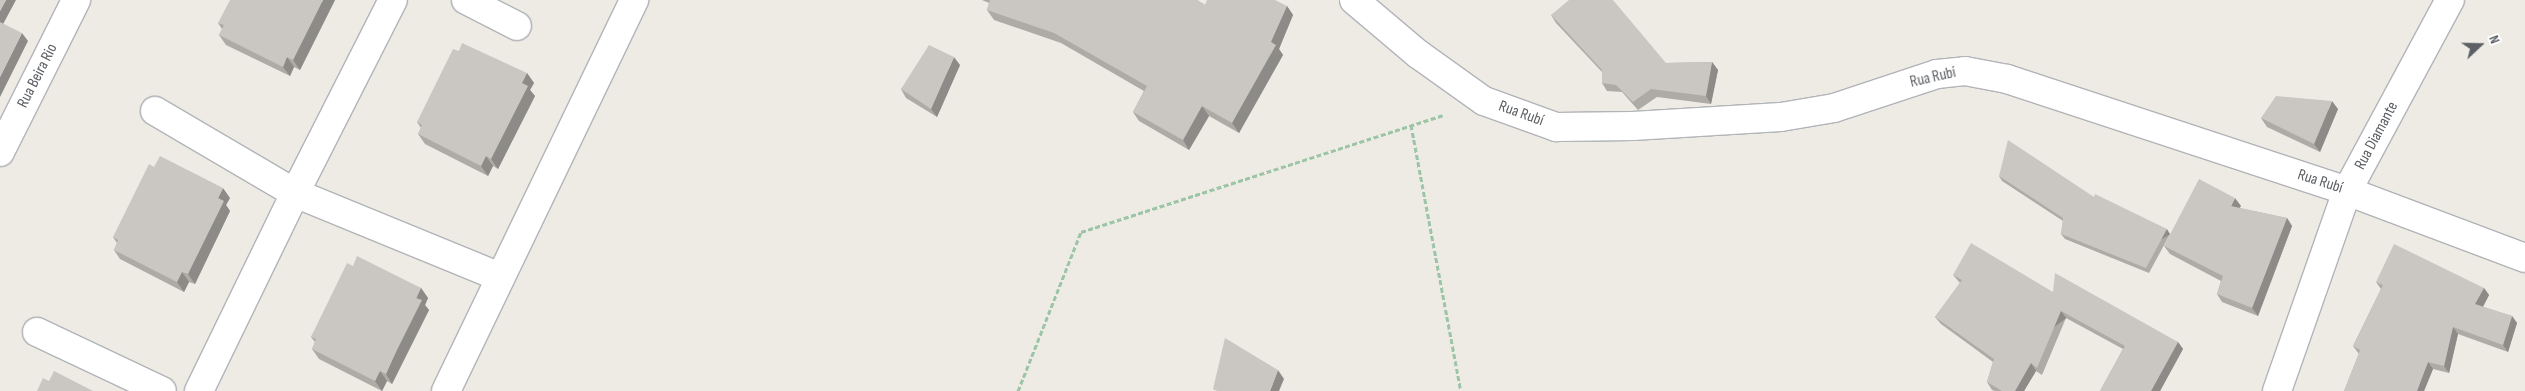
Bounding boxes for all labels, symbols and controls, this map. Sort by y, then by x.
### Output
north arrow [2455,20,2505,70]
text: N [2485,33,2504,46]
street label: Rua Beira Rio [14,41,62,111]
street label: Rua Rubí [1908,63,1958,93]
street label: Rua Rubí [1496,97,1546,131]
street label: Rua Diamante [2351,99,2403,173]
street label: Rua Rubí [2295,166,2345,198]

